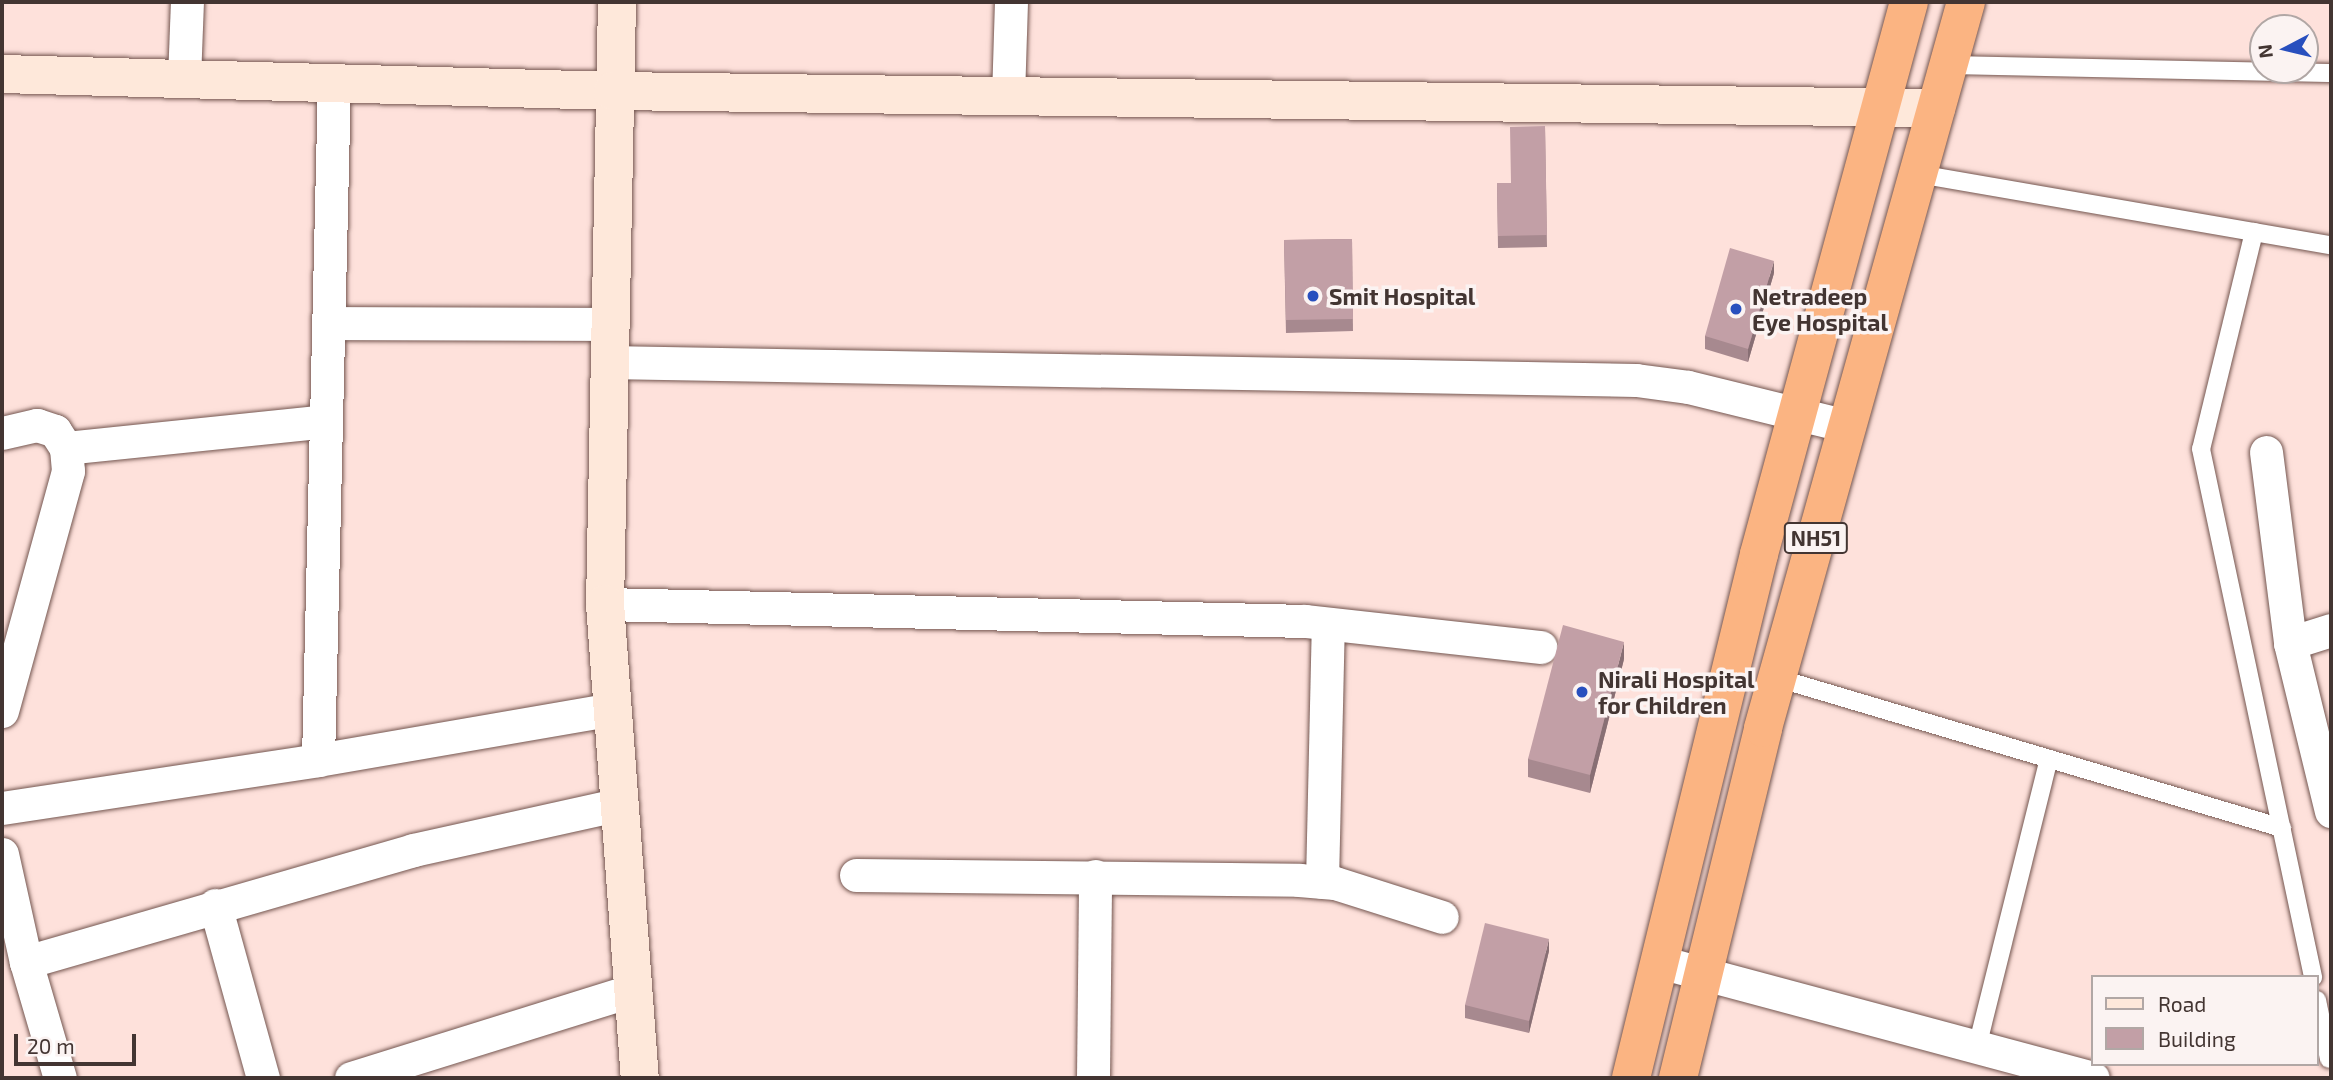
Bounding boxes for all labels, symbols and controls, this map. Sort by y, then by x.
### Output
north arrow [2249,14,2319,84]
text: N [2252,43,2277,60]
place label: Smit Hospital [1329,282,1475,310]
place label: Netradeep Eye Hospital [1752,282,1888,336]
marker: Smit Hospital [1303,286,1323,306]
marker: Netradeep Eye Hospital [1726,299,1746,319]
road number: NH51 [1783,520,1849,556]
place label: Nirali Hospital for Children [1598,665,1755,719]
marker: Nirali Hospital for Children [1572,682,1592,702]
legend [2092,975,2319,1066]
text: Road [2158,991,2206,1016]
scale bar [18,1020,140,1064]
text: Building [2158,1026,2236,1051]
text: 20 m [27,1033,75,1058]

